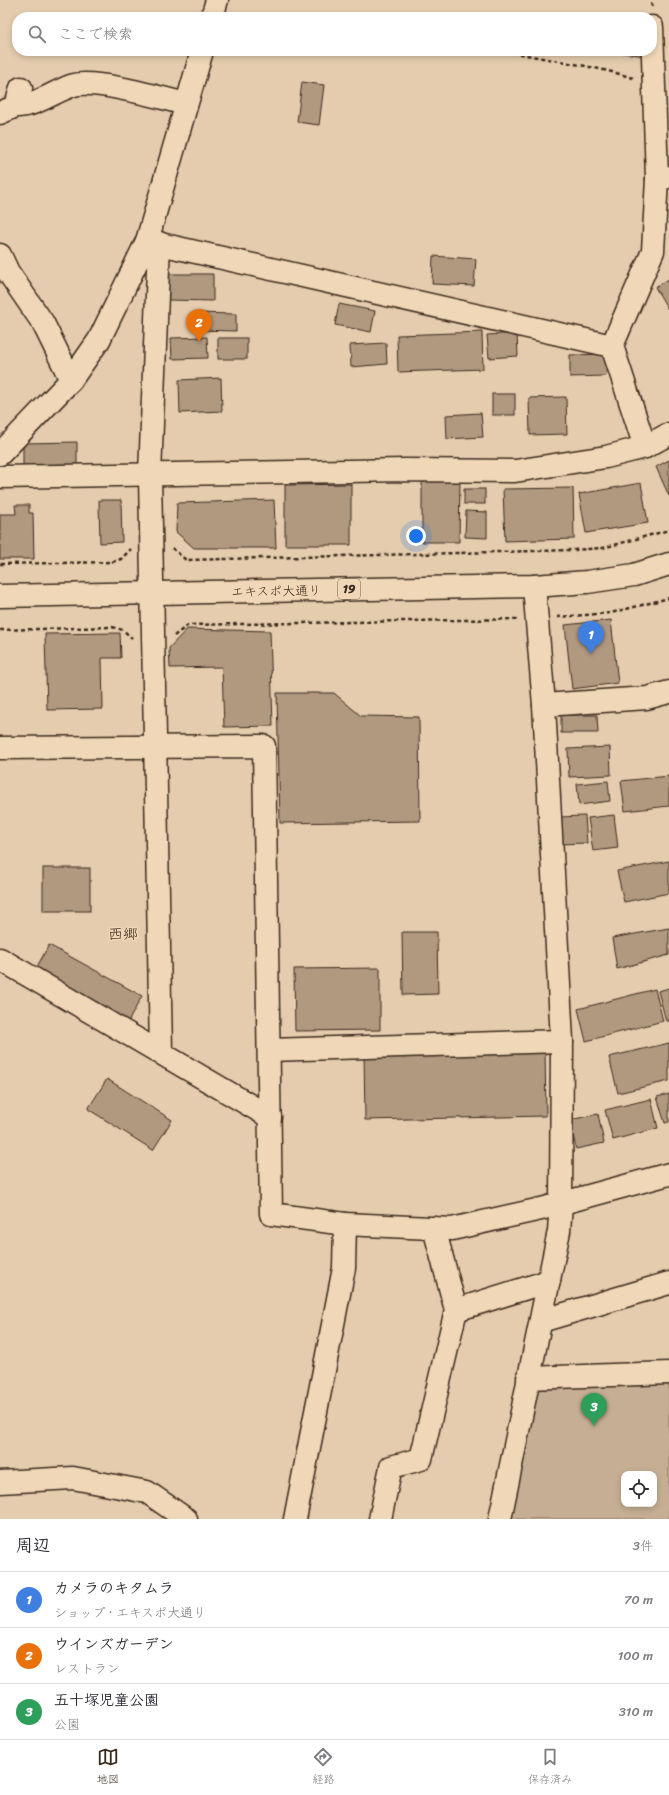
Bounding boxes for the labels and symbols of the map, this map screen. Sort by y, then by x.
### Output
pin: 2 [186,309,212,342]
your location [406,526,426,546]
street label: エキスポ大通り [231,579,321,603]
road number: 19 [338,579,360,599]
pin: 1 [578,621,604,654]
district label: 西郷 [108,921,138,947]
pin: 3 [581,1393,607,1426]

